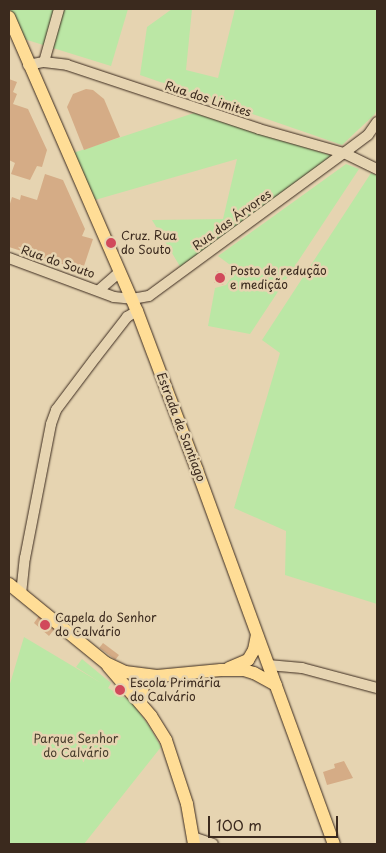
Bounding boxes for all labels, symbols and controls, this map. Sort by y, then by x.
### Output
street label: Rua dos Limites [163,78,253,120]
street label: Rua das Árvores [189,186,275,254]
place label: Cruz. Rua do Souto [121,229,178,257]
marker: Cruz. Rua do Souto [105,237,117,249]
street label: Rua do Souto [19,243,97,281]
place label: Posto de redução e medição [230,264,328,292]
marker: Posto de redução e medição [214,272,226,284]
street label: Estrada de Santiago [153,370,209,484]
place label: Capela do Senhor do Calvário [55,611,157,639]
marker: Capela do Senhor do Calvário [39,619,51,631]
place label: Escola Primária do Calvário [130,676,221,704]
marker: Escola Primária do Calvário [114,684,126,696]
park label: Parque Senhor do Calvário [34,732,118,760]
scale bar [211,806,341,838]
text: 100 m [216,813,262,836]

